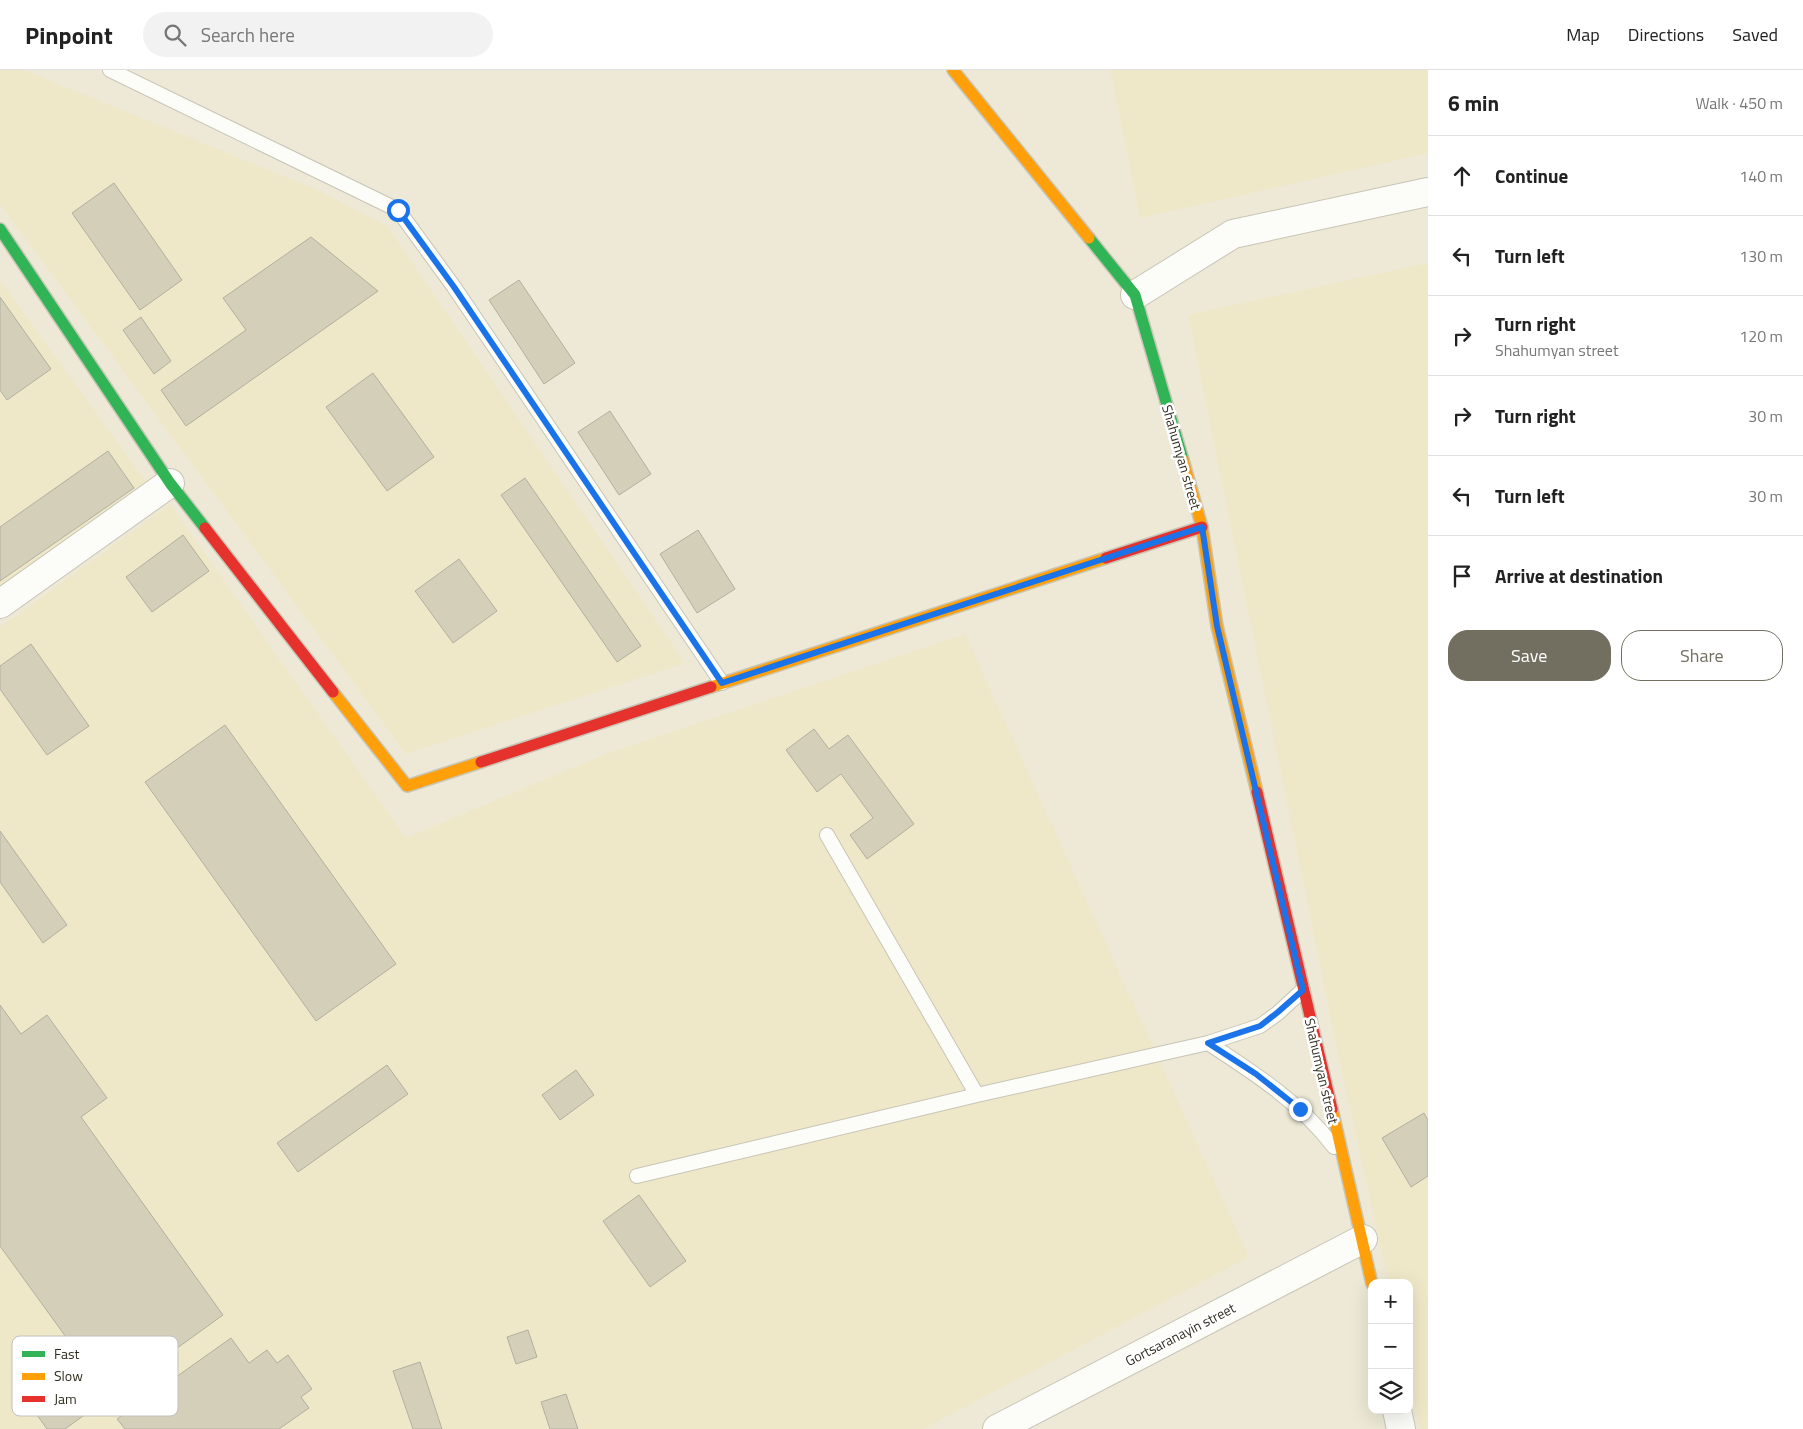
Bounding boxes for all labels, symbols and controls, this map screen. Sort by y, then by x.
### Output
search box [143,12,493,57]
text: Pinpoint [25,17,113,53]
text: Search here [201,20,295,49]
icon: search [161,21,189,49]
text: Map [1566,21,1600,48]
text: Directions [1628,21,1704,48]
text: Saved [1732,21,1778,48]
text: 6 min [1448,87,1499,119]
text: Walk · 450 m [1695,91,1783,115]
text: Continue [1495,161,1568,190]
icon: ahead [1448,162,1476,190]
text: 140 m [1739,164,1783,188]
route start [387,199,410,222]
text: Turn left [1495,241,1565,270]
icon: left [1448,242,1476,270]
text: 130 m [1739,244,1783,268]
text: Turn right [1495,309,1576,338]
icon: right [1448,322,1476,350]
text: 120 m [1739,324,1783,348]
text: Shahumyan street [1495,338,1619,362]
text: Turn right [1495,401,1576,430]
street label: Shahumyan street [1157,402,1207,512]
icon: right [1448,402,1476,430]
text: 30 m [1748,404,1783,428]
text: Turn left [1495,481,1565,510]
icon: left [1448,482,1476,510]
text: 30 m [1748,484,1783,508]
text: Arrive at destination [1495,561,1663,590]
icon: arrive [1448,562,1476,590]
button: Save [1448,630,1611,681]
button: Share [1621,630,1783,681]
street label: Shahumyan street [1300,1016,1344,1126]
route end [1289,1098,1312,1121]
map controls [1368,1279,1413,1414]
button: + [1368,1279,1413,1324]
street label: Gortsaranayin street [1121,1297,1239,1371]
button: − [1368,1324,1413,1369]
legend [12,1336,178,1416]
text: Fast [54,1343,79,1364]
text: Slow [54,1365,83,1386]
button: layers [1368,1369,1413,1414]
text: Jam [54,1388,77,1409]

